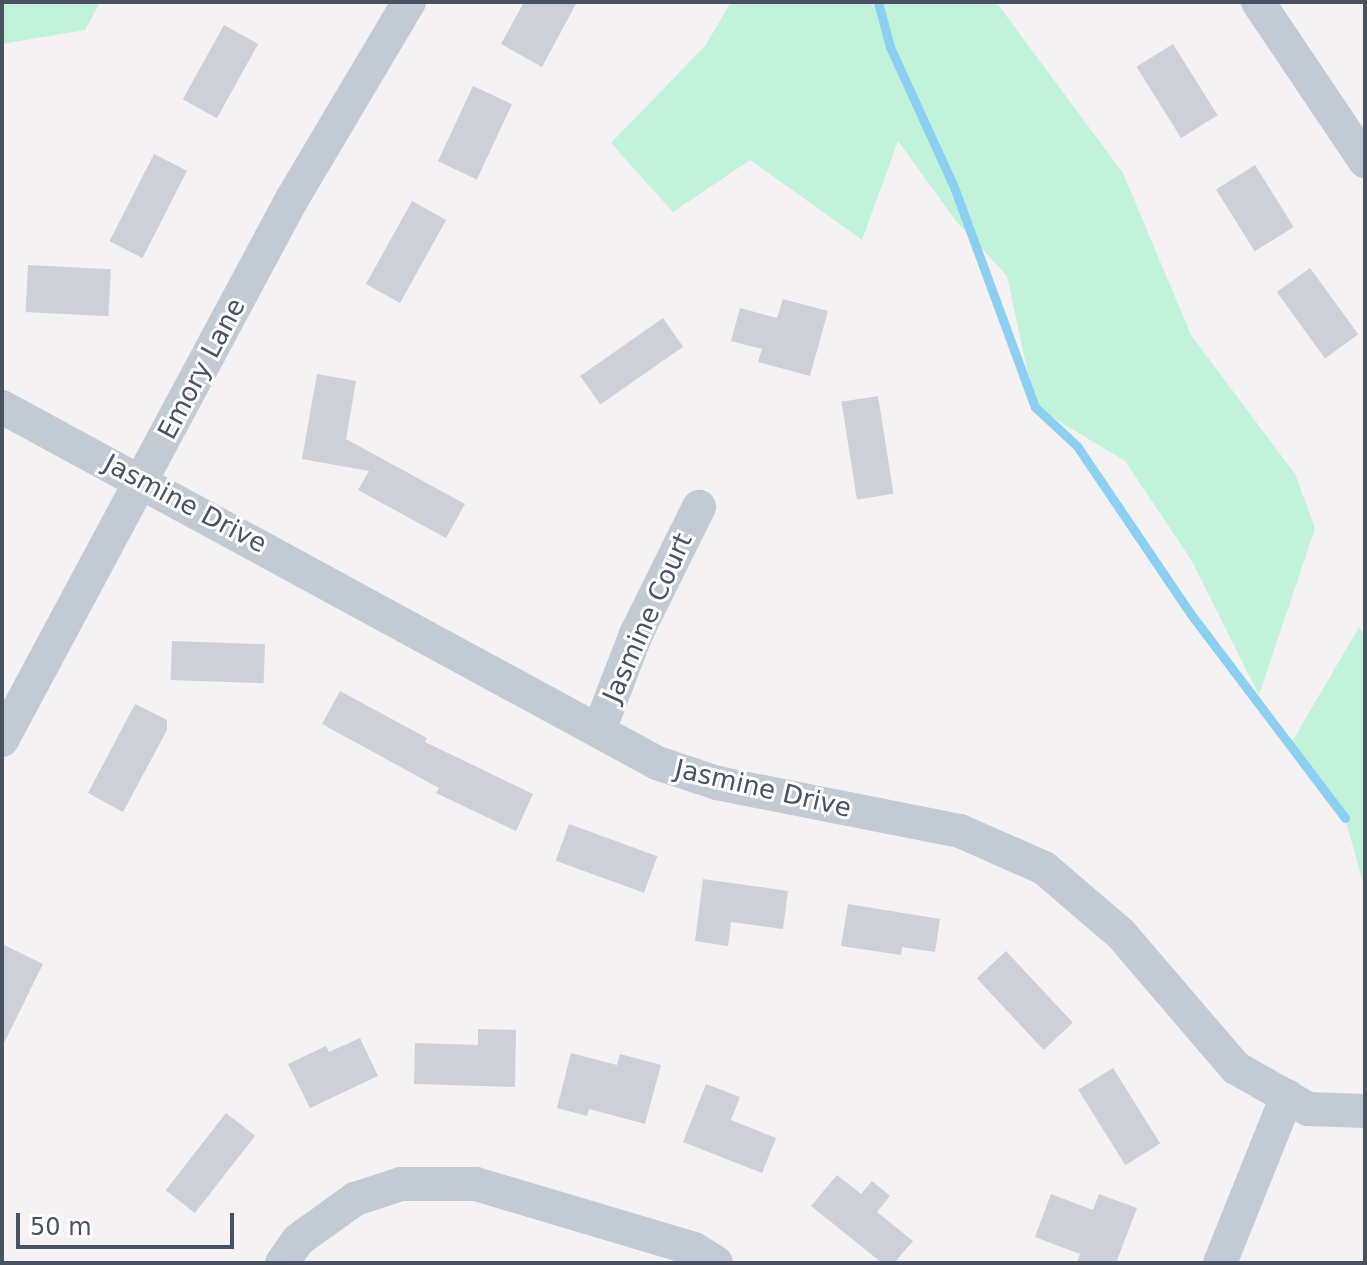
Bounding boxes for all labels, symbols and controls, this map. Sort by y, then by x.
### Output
street label: Emory Lane [152,293,252,445]
street label: Jasmine Drive [98,448,272,560]
street label: Jasmine Court [597,529,699,707]
street label: Jasmine Drive [672,754,854,824]
scale bar [20,1197,238,1247]
text: 50 m [30,1213,92,1241]

